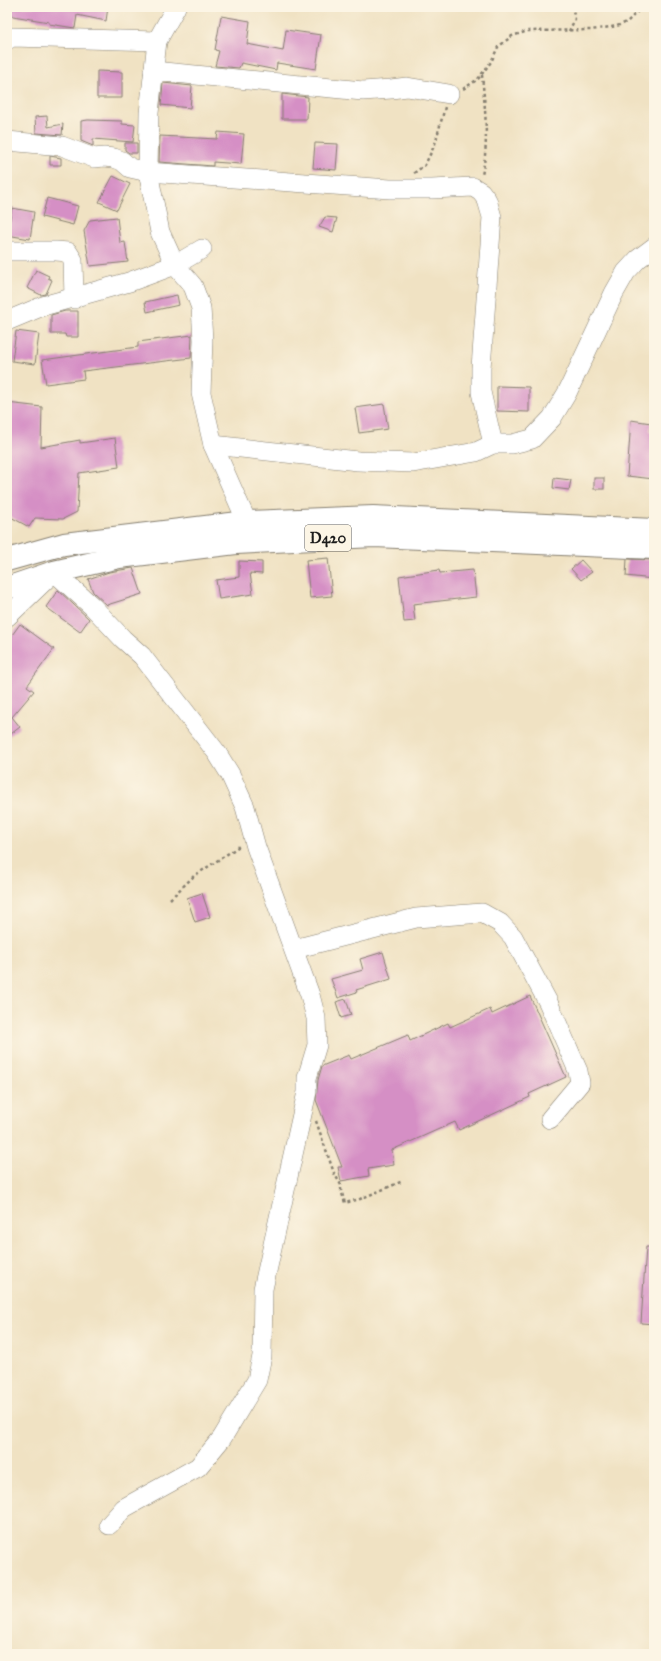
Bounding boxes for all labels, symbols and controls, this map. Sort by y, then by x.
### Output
road number: D420 [305,525,351,551]

